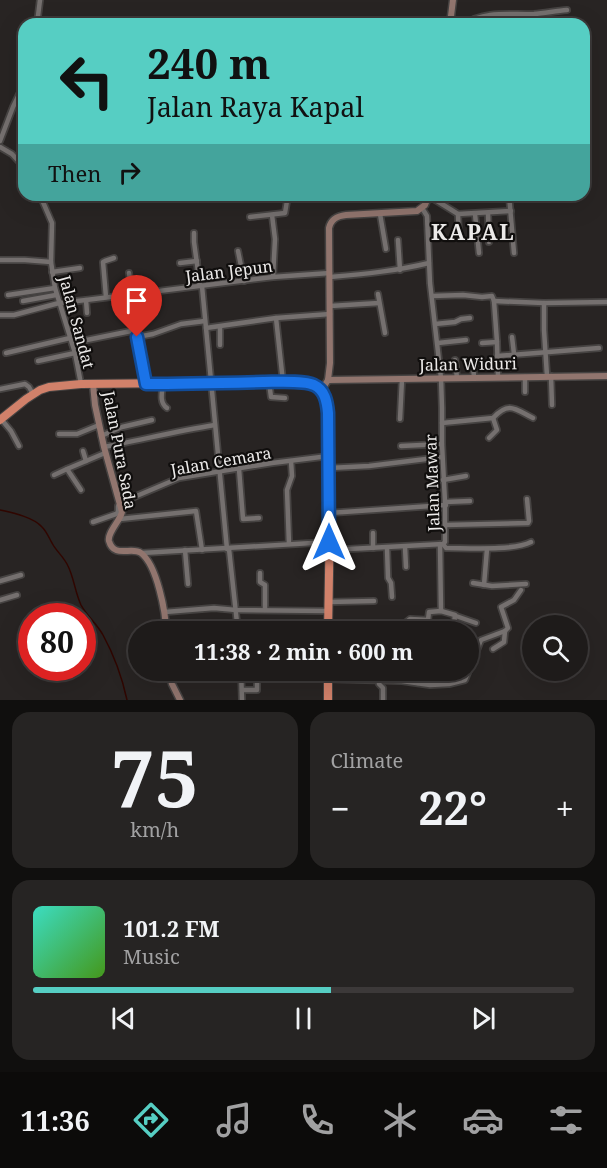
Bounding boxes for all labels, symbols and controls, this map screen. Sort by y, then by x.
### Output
text: 240 m [147,34,271,91]
icon: left [48,42,126,120]
text: Jalan Raya Kapal [147,88,364,125]
icon: right [113,156,146,189]
text: Then [48,158,101,188]
district label: KAPAL [431,216,515,246]
street label: Jalan Jepun [183,255,274,287]
street label: Jalan Sandat [54,272,100,371]
pin [111,275,162,337]
icon: arrive [120,284,153,317]
street label: Jalan Widuri [418,352,517,376]
street label: Jalan Pura Sada [98,388,142,511]
street label: Jalan Mawar [419,433,445,533]
street label: Jalan Cemara [168,441,273,481]
position arrow [297,510,361,574]
speed limit sign: 80 [18,603,96,681]
map controls [522,615,588,681]
button: search [522,615,588,681]
text: 11:38 · 2 min · 600 m [194,636,413,666]
text: 75 [111,724,199,830]
text: Climate [331,747,403,774]
text: 22° [418,777,487,838]
text: − [331,786,350,831]
text: + [556,786,574,831]
text: km/h [130,816,179,843]
text: 101.2 FM [123,913,220,943]
text: Music [123,943,180,970]
icon: previous [107,1002,140,1035]
icon: pause [287,1002,320,1035]
icon: next [467,1002,500,1035]
icon: directions [130,1099,172,1141]
icon: music [213,1099,255,1141]
icon: phone [296,1099,338,1141]
icon: climate [379,1099,421,1141]
icon: car [462,1099,504,1141]
icon: filters [545,1099,587,1141]
text: 11:36 [20,1102,90,1139]

